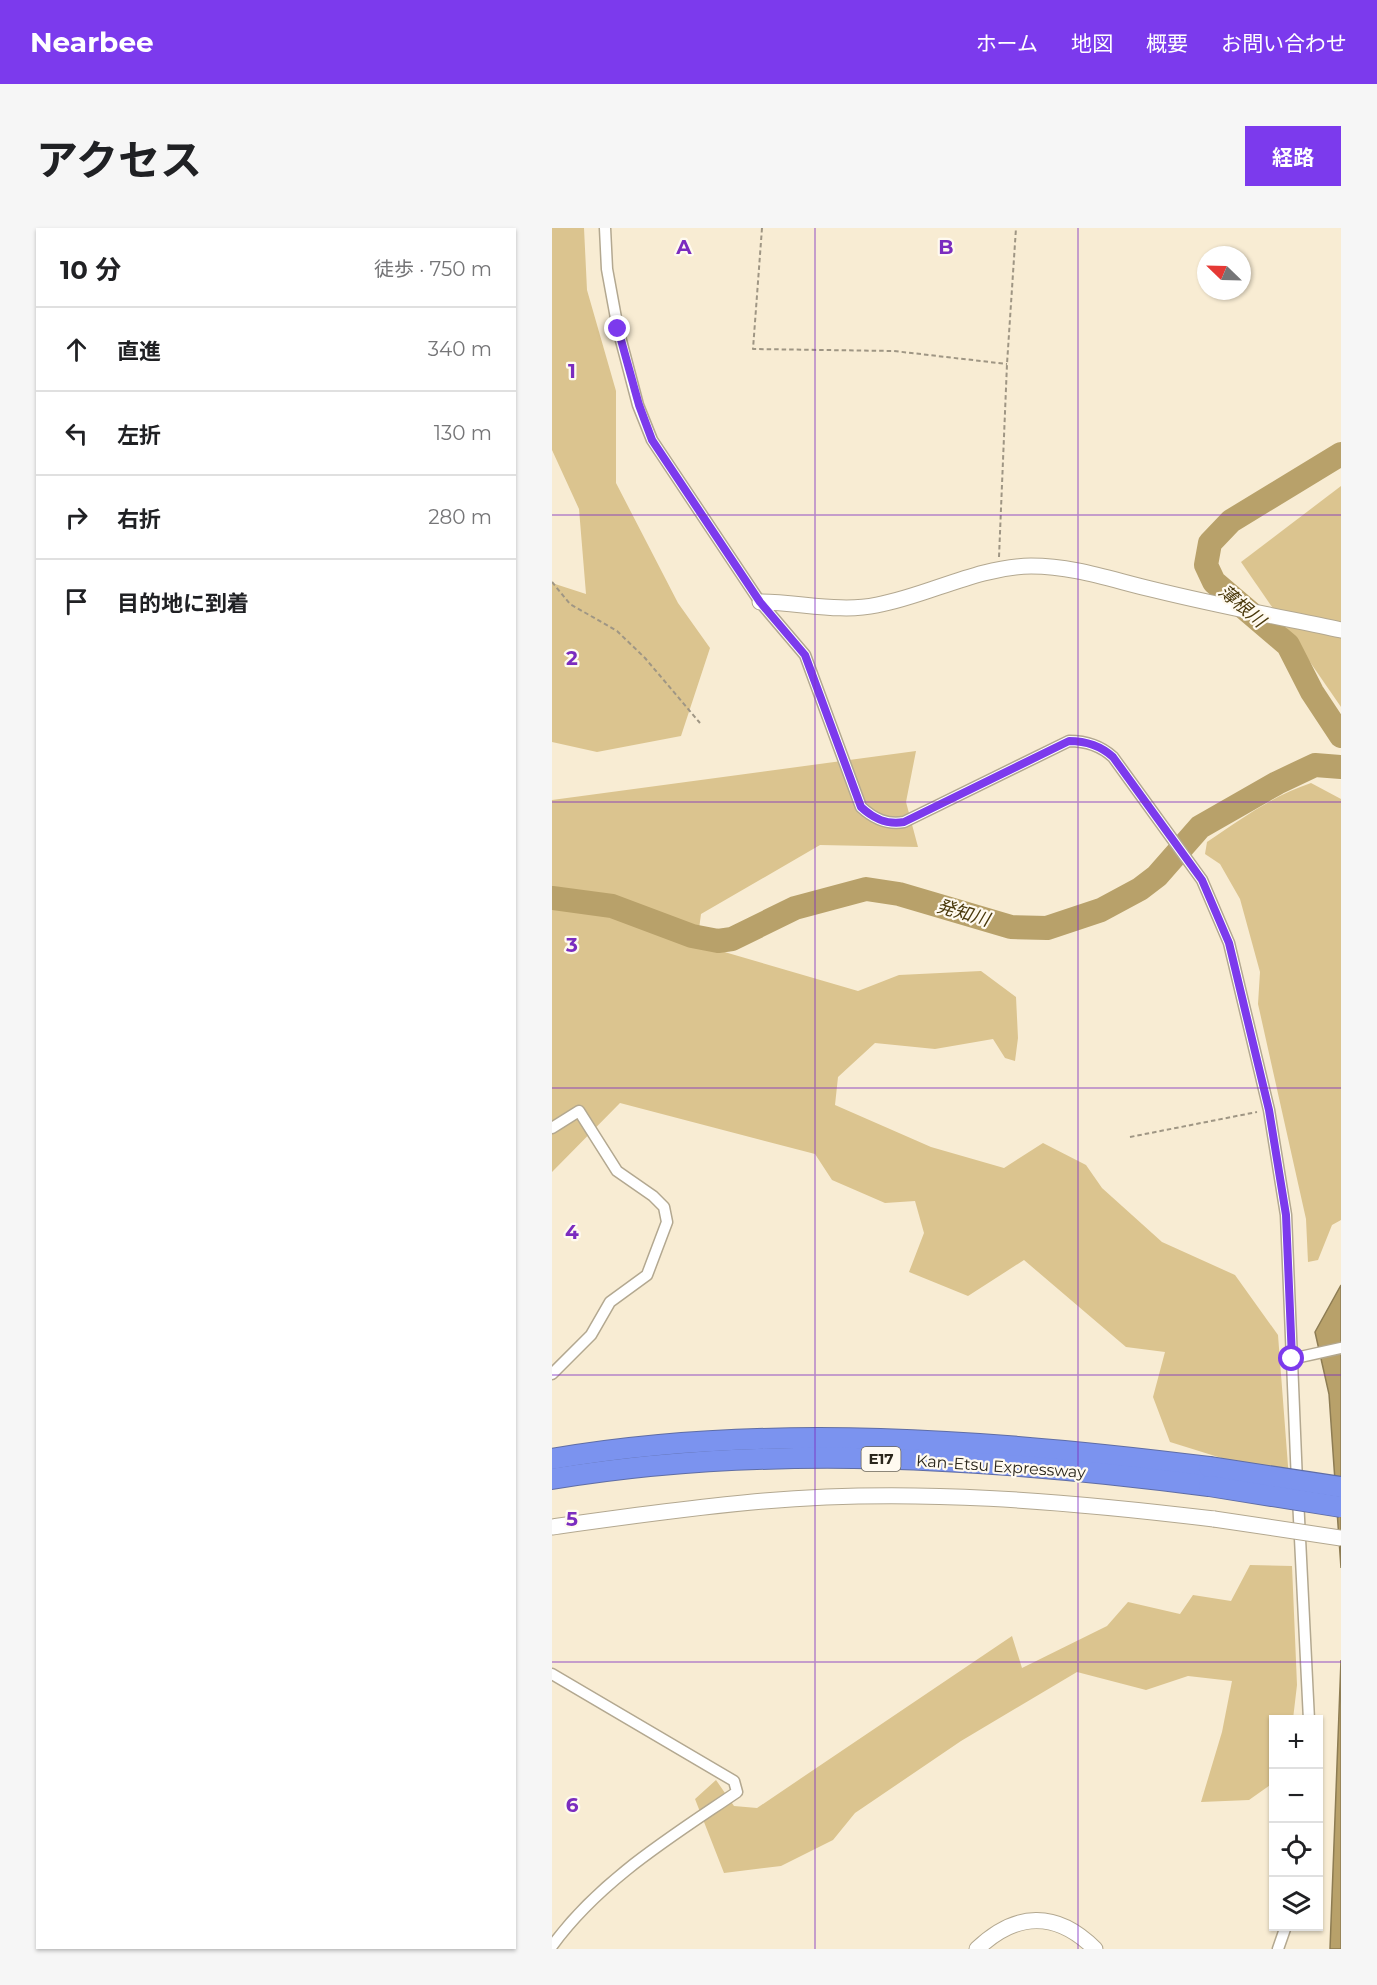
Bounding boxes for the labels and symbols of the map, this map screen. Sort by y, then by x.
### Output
text: A [675,235,692,259]
text: B [938,235,954,259]
north arrow [1197,246,1251,300]
route end [604,315,630,341]
text: 1 [568,359,576,383]
water label: 薄根川 [1214,580,1271,633]
text: 2 [566,646,578,670]
water label: 発知川 [934,895,994,932]
text: 3 [565,933,578,957]
text: 4 [565,1220,579,1244]
route start [1278,1345,1304,1371]
road number: E17 [862,1447,900,1471]
street label: Kan-Etsu Expressway [916,1451,1087,1482]
text: 5 [566,1507,578,1531]
text: 6 [566,1793,579,1817]

